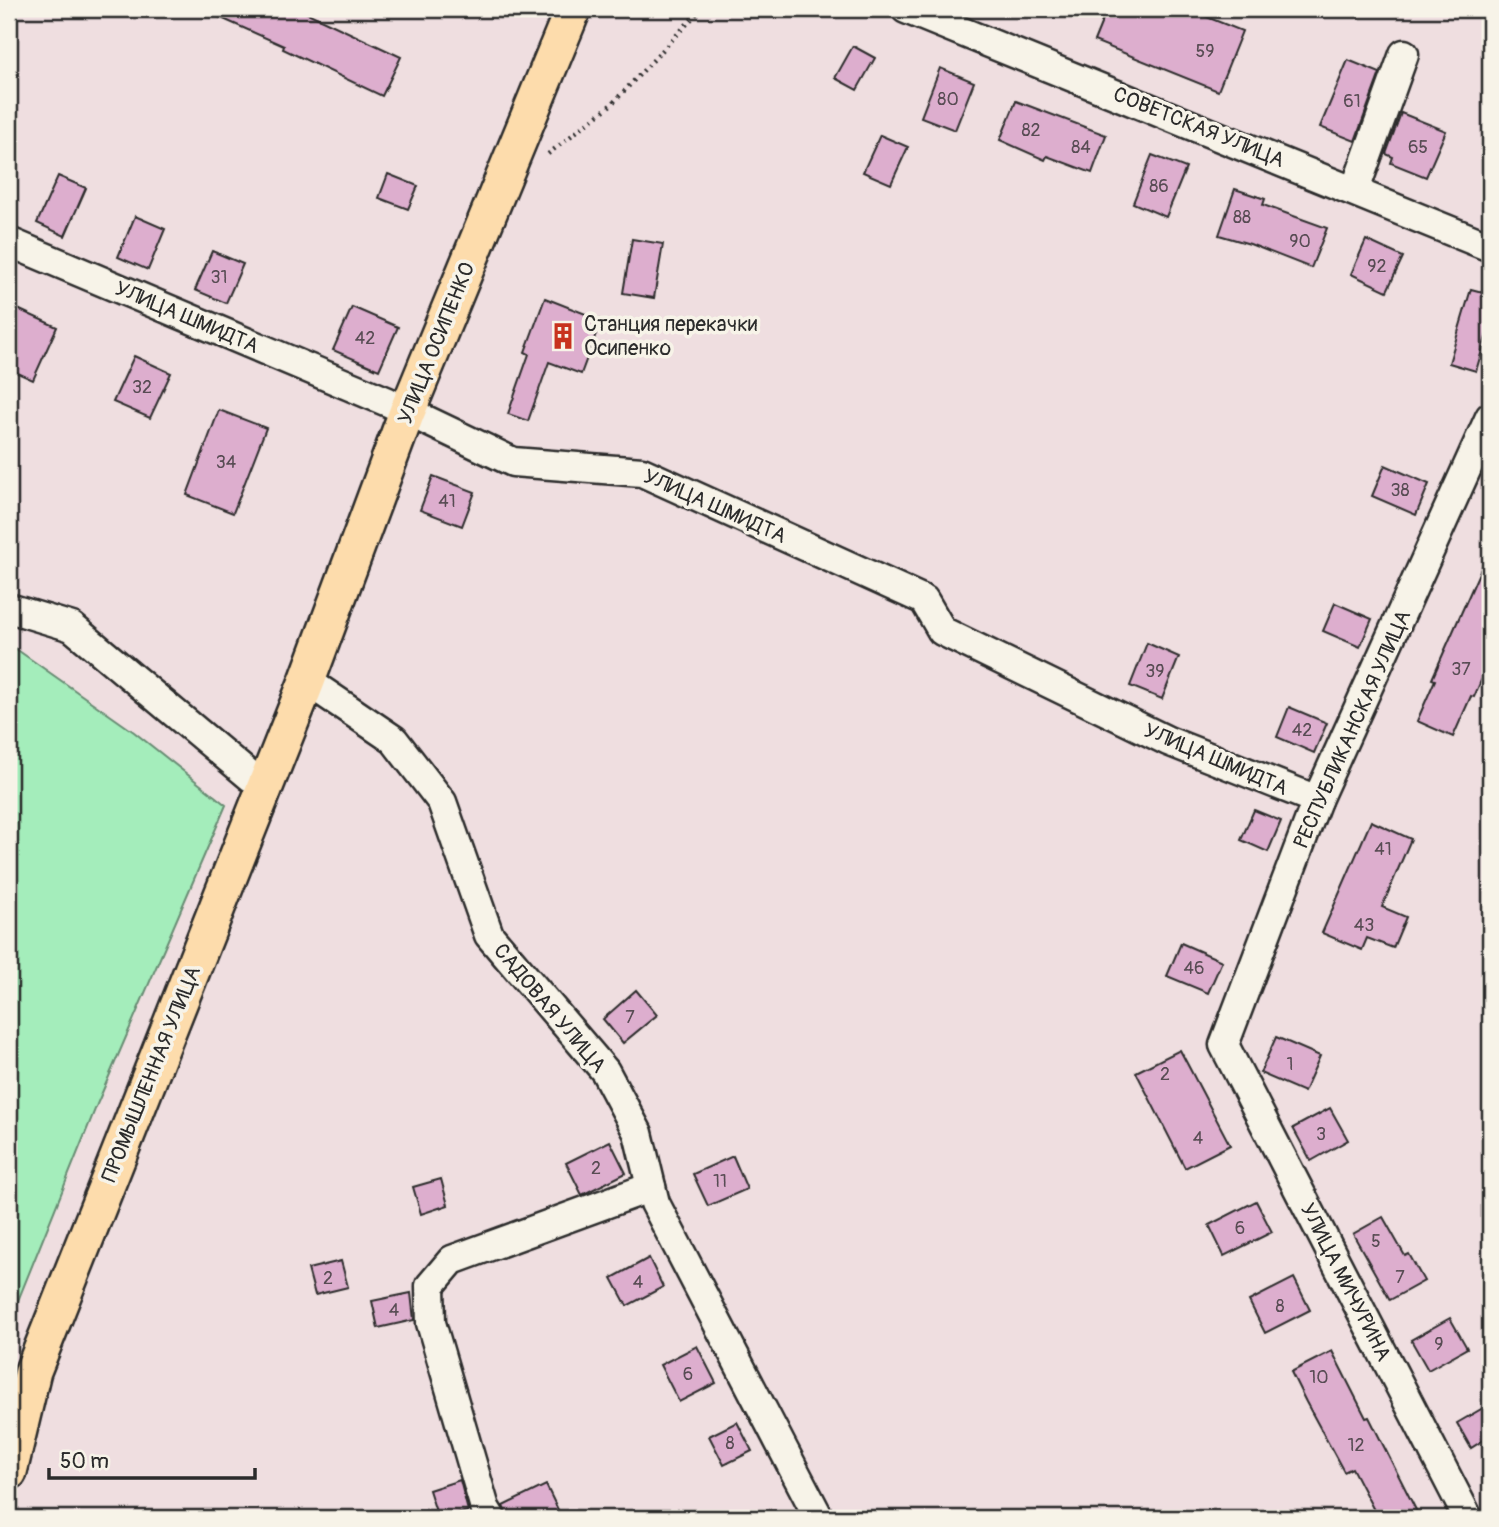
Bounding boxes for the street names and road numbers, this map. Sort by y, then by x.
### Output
street label: СОВЕТСКАЯ УЛИЦА [1109,81,1288,174]
street label: УЛИЦА ОСИПЕНКО [392,258,481,428]
street label: УЛИЦА ШМИДТА [111,275,263,360]
street label: УЛИЦА ШМИДТА [639,463,790,550]
street label: РЕСПУБЛИКАНСКАЯ УЛИЦА [1288,606,1417,853]
street label: УЛИЦА ШМИДТА [1140,717,1292,802]
street label: САДОВАЯ УЛИЦА [488,938,612,1079]
street label: ПРОМЫШЛЕННАЯ УЛИЦА [96,962,207,1186]
street label: УЛИЦА МИЧУРИНА [1294,1199,1397,1366]

